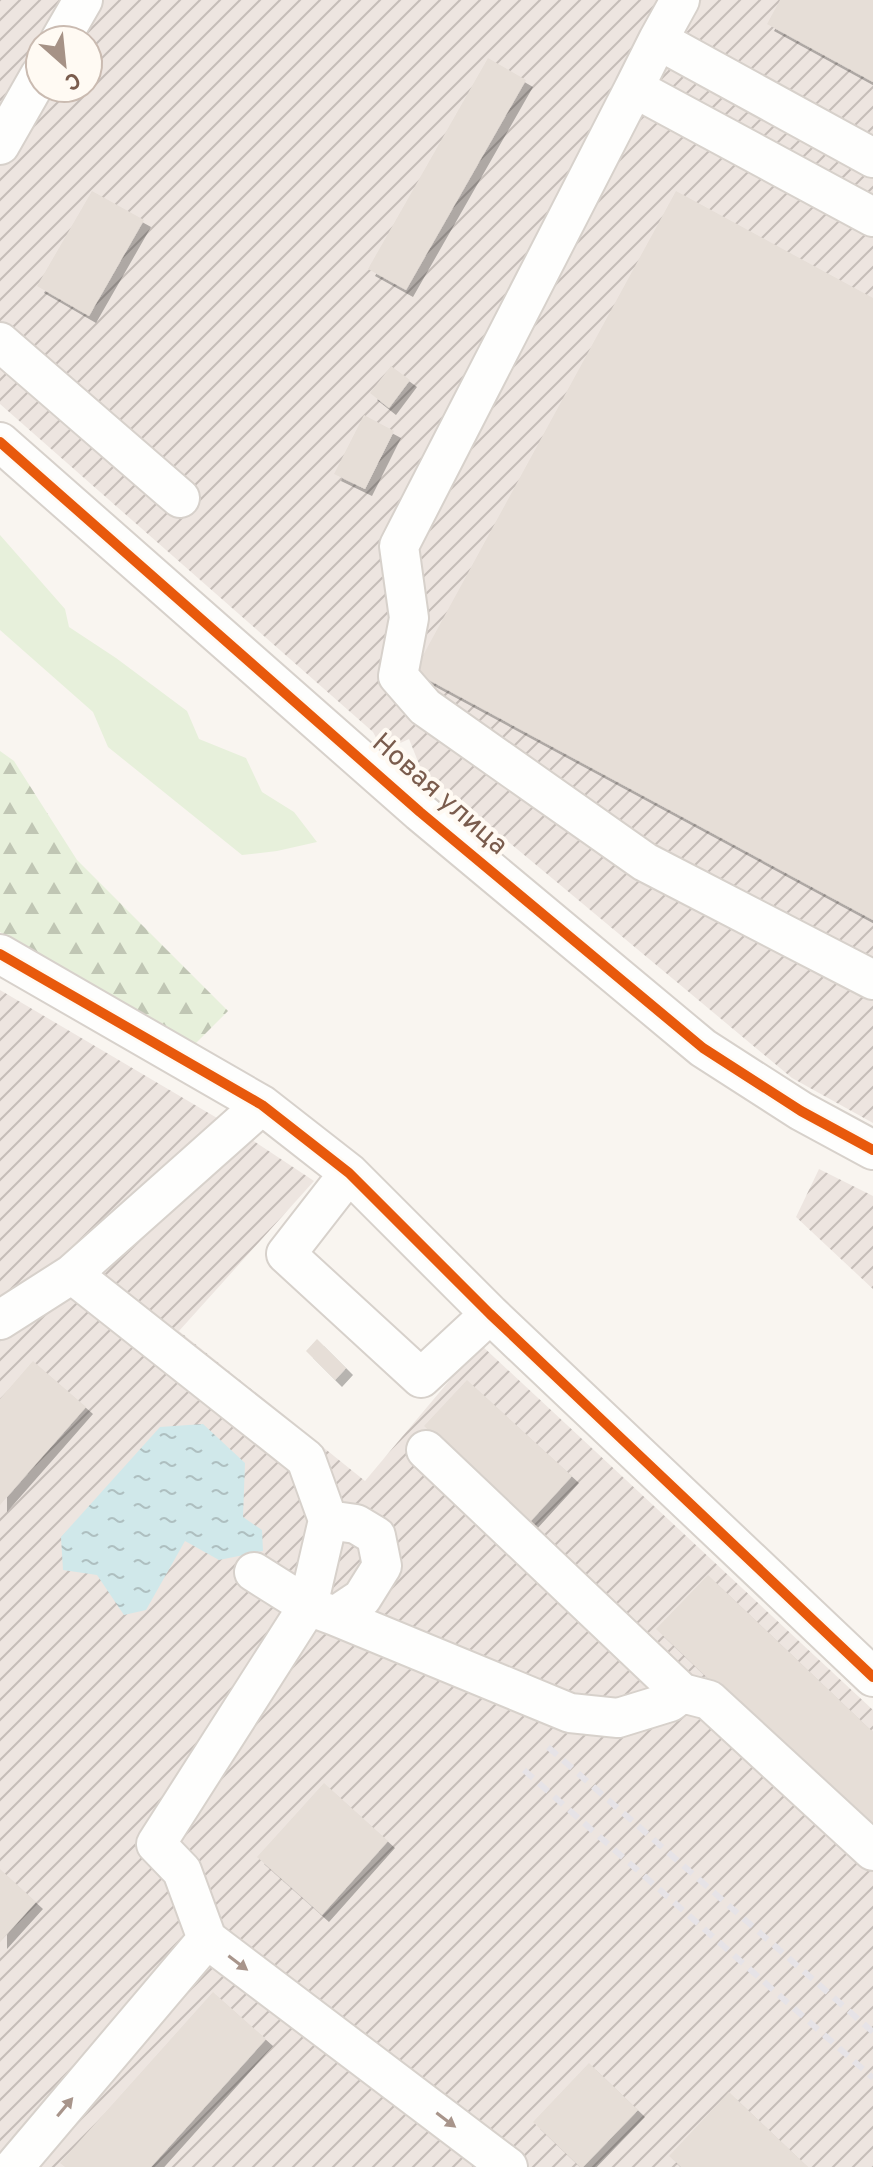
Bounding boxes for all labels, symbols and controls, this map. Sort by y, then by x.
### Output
north arrow [24,24,104,104]
text: С [60,64,84,95]
street label: Новая улица [363,726,515,864]
one-way arrow [228,1954,249,1970]
one-way arrow [56,2098,73,2118]
one-way arrow [436,2111,456,2127]

